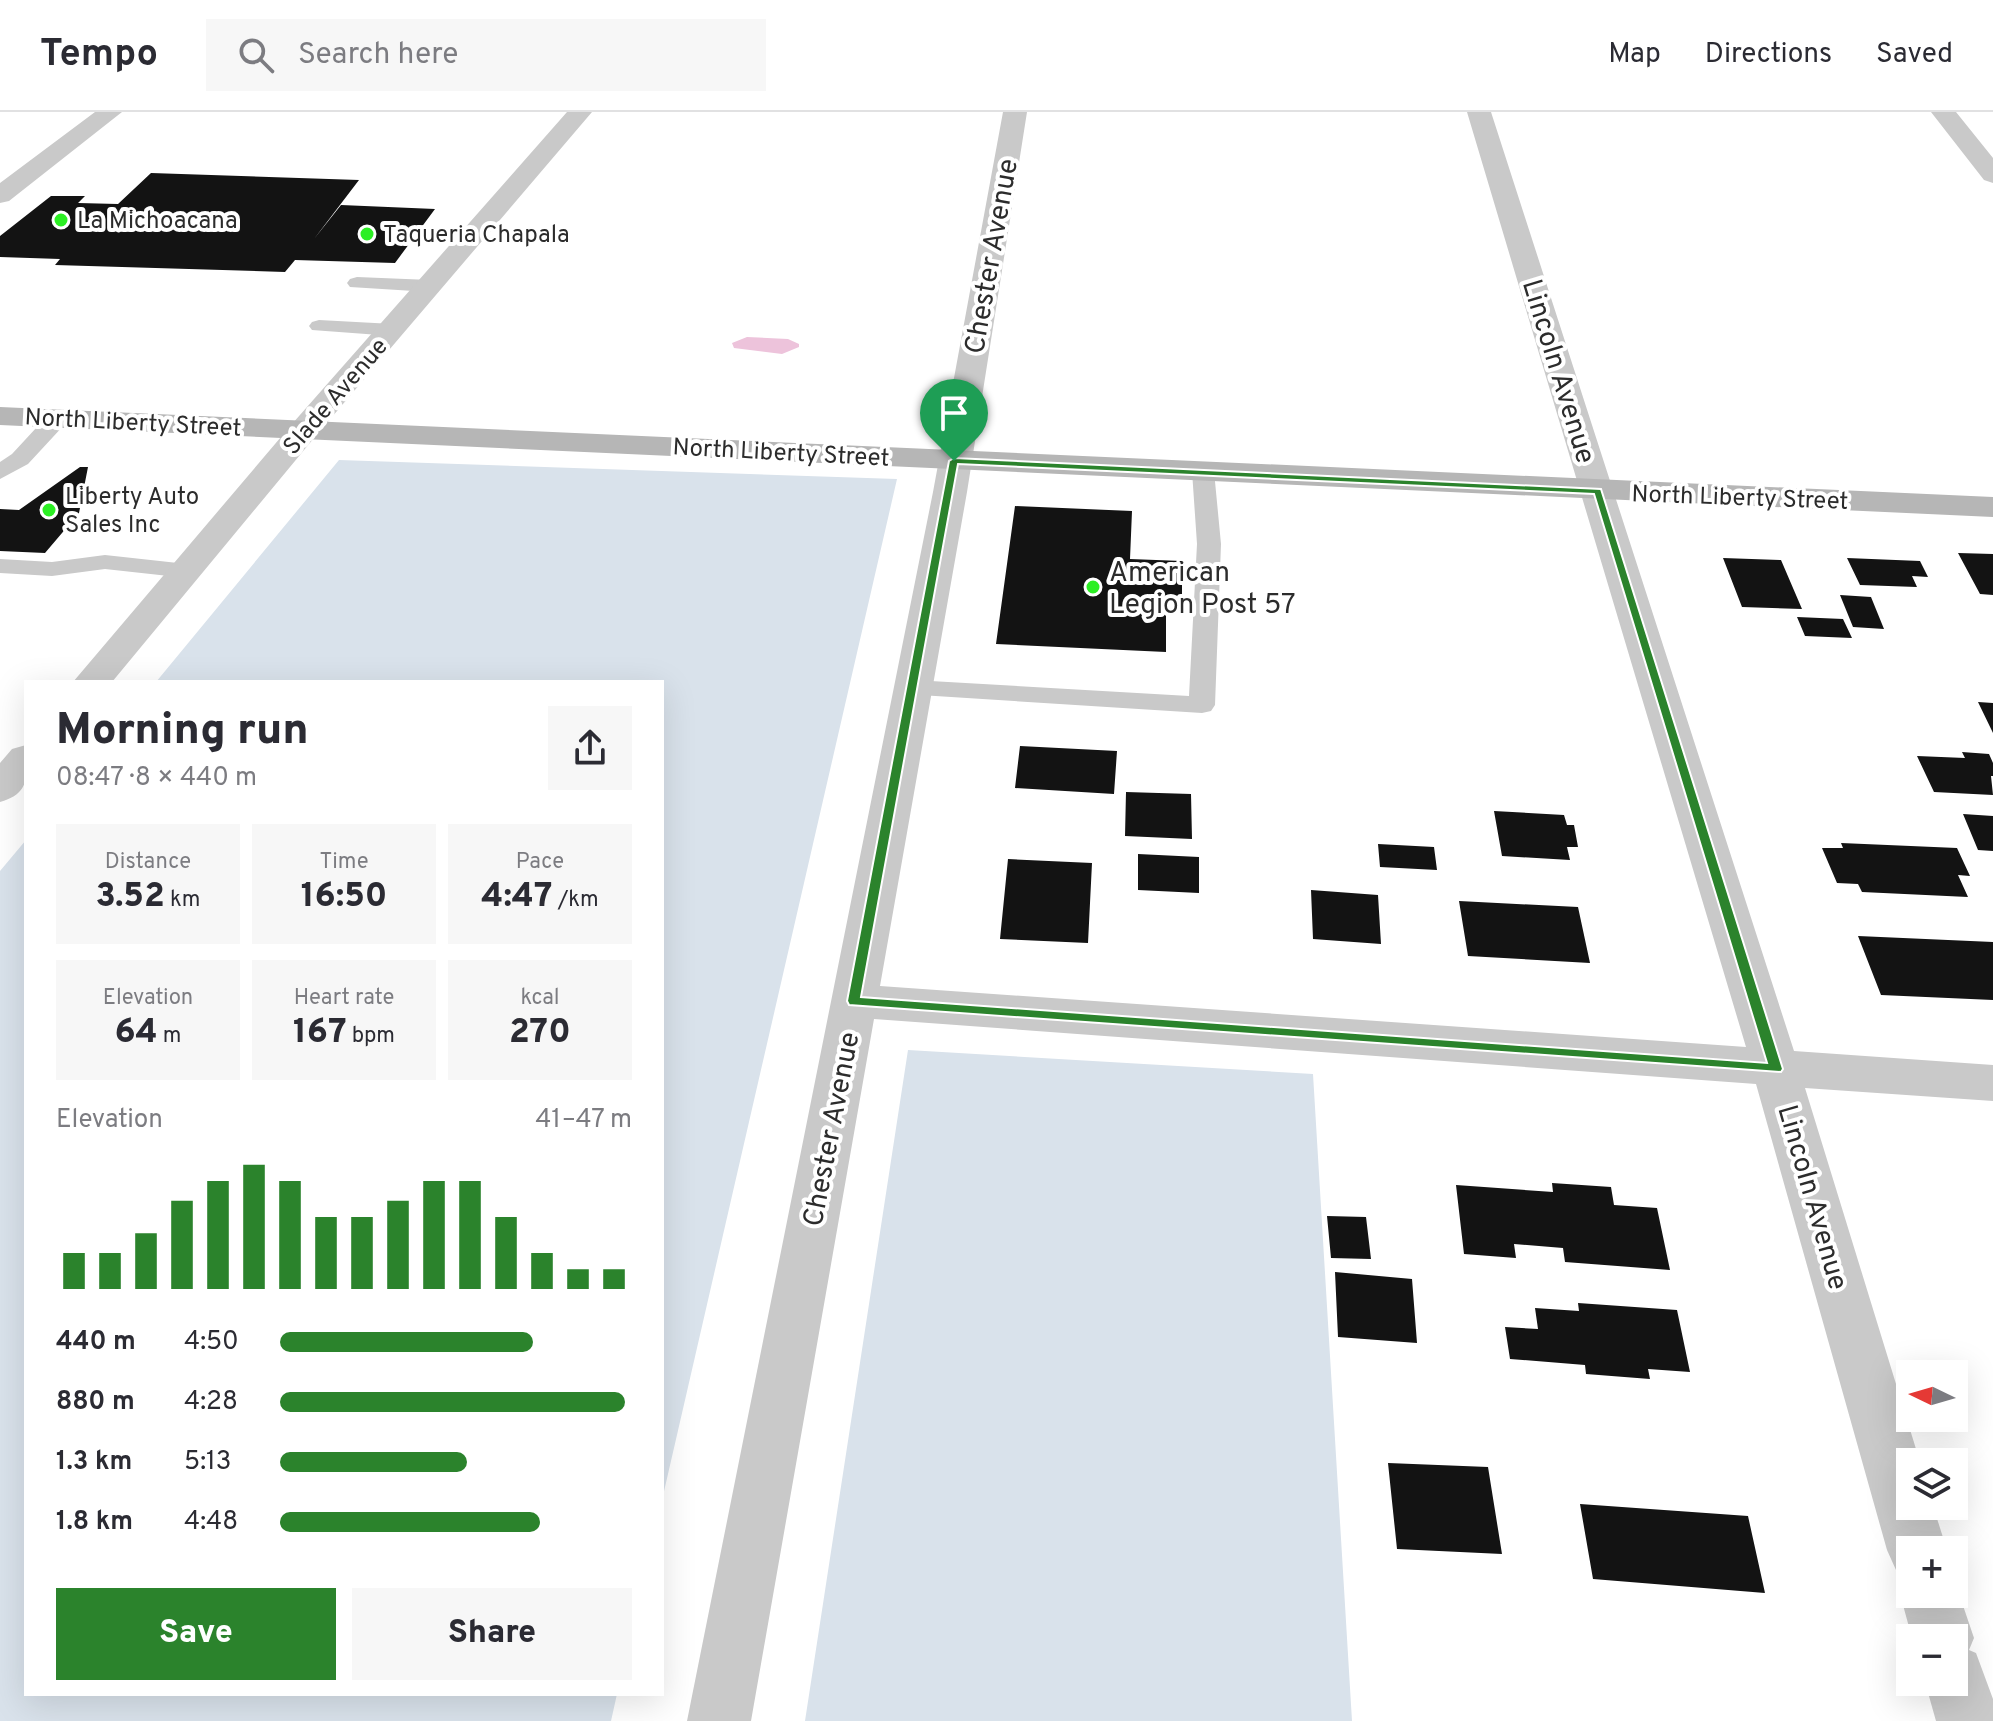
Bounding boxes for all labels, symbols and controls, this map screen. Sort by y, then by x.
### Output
search box [206,19,766,91]
text: Tempo [40,31,158,80]
icon: search [234,33,278,77]
text: Search here [298,37,458,74]
text: Map [1608,37,1661,73]
text: Directions [1705,37,1832,73]
text: Saved [1876,37,1953,73]
street label: Chester Avenue [958,156,1028,357]
place label: La Michoacana [77,207,238,237]
marker: La Michoacana [52,211,70,229]
place label: Taqueria Chapala [383,221,570,251]
marker: Taqueria Chapala [358,225,376,243]
street label: Lincoln Avenue [1512,275,1602,468]
street label: Slade Avenue [278,333,395,462]
pin [920,379,988,461]
icon: arrive [932,391,976,435]
street label: North Liberty Street [24,403,242,445]
street label: North Liberty Street [672,433,890,475]
street label: North Liberty Street [1631,480,1849,518]
place label: Liberty Auto Sales Inc [65,483,199,541]
marker: Liberty Auto Sales Inc [40,501,58,519]
place label: American Legion Post 57 [1109,556,1296,624]
marker: American Legion Post 57 [1084,578,1102,596]
text: Morning run [56,704,309,760]
button: share [548,706,632,790]
text: 08:47 · 8 × 440 m [56,762,257,795]
text: Distance [105,849,191,876]
text: Time [319,849,369,876]
text: Pace [516,849,564,876]
text: 3.52 [96,876,165,919]
text: 16:50 [301,876,387,919]
text: 4:47 [481,876,553,919]
text: km [165,887,201,914]
text: /km [553,887,599,914]
text: Elevation [103,985,193,1012]
text: Heart rate [294,985,394,1012]
text: kcal [520,985,560,1012]
text: 64 [115,1012,158,1055]
text: 167 [293,1012,347,1055]
text: 270 [509,1012,571,1055]
text: m [158,1023,182,1050]
text: bpm [347,1023,395,1050]
street label: Chester Avenue [796,1029,869,1230]
street label: Lincoln Avenue [1767,1101,1855,1295]
text: Elevation [56,1104,163,1137]
text: 41–47 m [535,1104,632,1137]
text: 440 m [56,1326,136,1359]
text: 4:50 [184,1326,239,1359]
north arrow [1896,1360,1968,1432]
map controls [1896,1360,1968,1696]
text: 880 m [56,1386,135,1419]
text: 4:28 [184,1386,238,1419]
text: 1.3 km [56,1446,132,1479]
text: 5:13 [184,1446,231,1479]
button: layers [1896,1448,1968,1520]
text: 1.8 km [56,1506,133,1539]
text: 4:48 [184,1506,238,1539]
button: + [1896,1536,1968,1608]
button: Save [56,1588,336,1680]
button: Share [352,1588,632,1680]
button: − [1896,1624,1968,1696]

